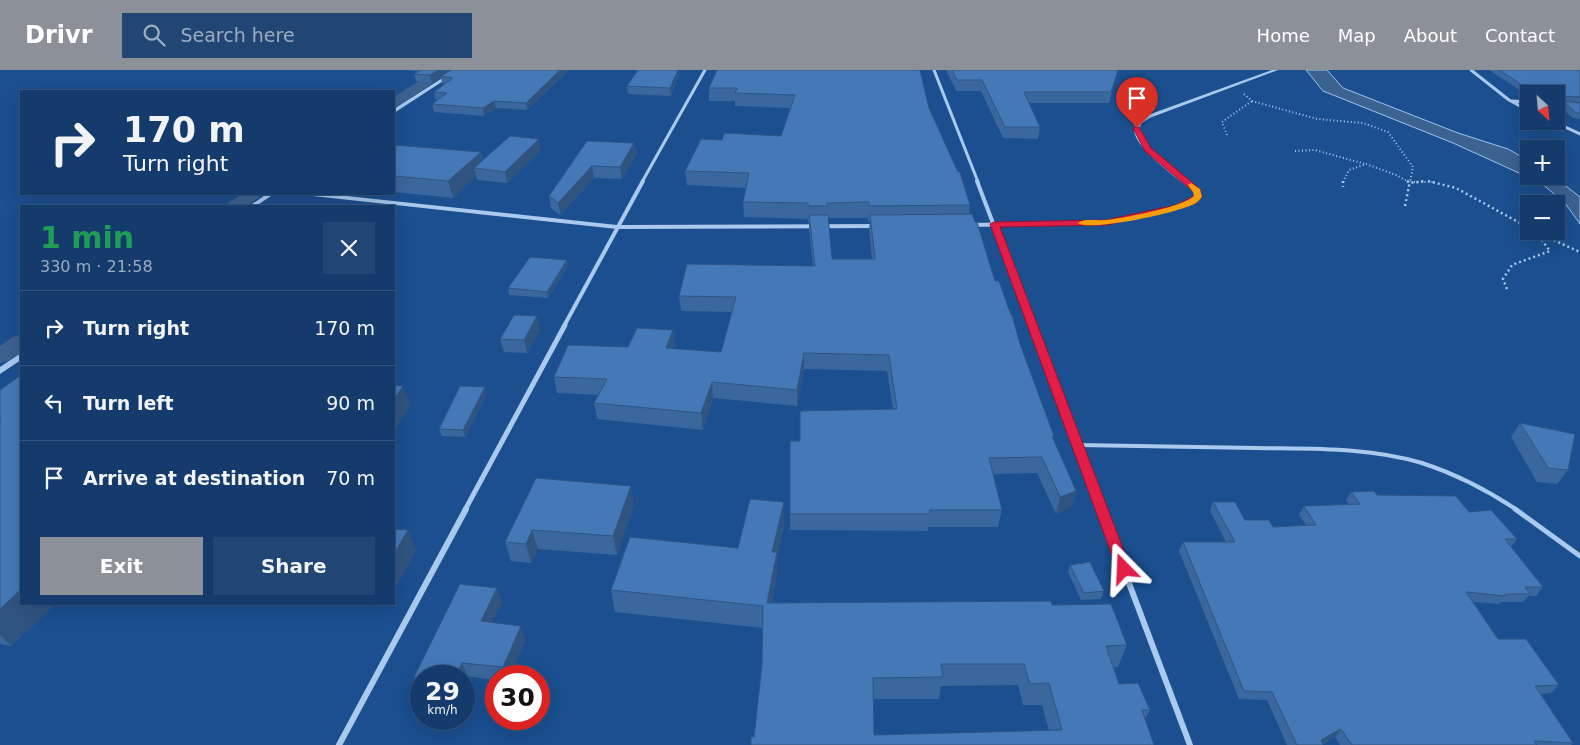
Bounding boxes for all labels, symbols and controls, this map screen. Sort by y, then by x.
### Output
search box [122,13,472,58]
text: Drivr [25,21,92,49]
icon: search [140,21,168,49]
text: Search here [180,24,295,46]
text: Home [1257,25,1310,46]
text: Map [1338,25,1376,46]
text: About [1404,25,1457,46]
text: Contact [1485,25,1555,46]
pin [1116,77,1158,128]
icon: arrive [1123,84,1151,112]
north arrow [1520,85,1565,130]
map controls [1520,85,1565,240]
icon: right [40,110,105,175]
text: 170 m [123,110,245,150]
button: + [1520,140,1565,185]
text: Turn right [123,151,228,176]
button: − [1520,195,1565,240]
text: 1 min [40,220,134,255]
button: close [323,222,375,274]
text: 330 m · 21:58 [40,257,153,276]
icon: right [40,314,68,342]
text: Turn right [83,317,189,339]
text: 170 m [314,317,375,339]
icon: left [40,389,68,417]
text: Turn left [83,392,174,414]
text: 90 m [326,392,375,414]
icon: arrive [40,464,68,492]
text: Arrive at destination [83,467,305,489]
text: 70 m [326,467,375,489]
button: Exit [40,537,203,595]
button: Share [213,537,375,595]
position arrow [1097,542,1149,594]
speed limit sign: 30 [485,665,550,730]
text: 29 [425,677,460,706]
text: km/h [427,703,458,717]

